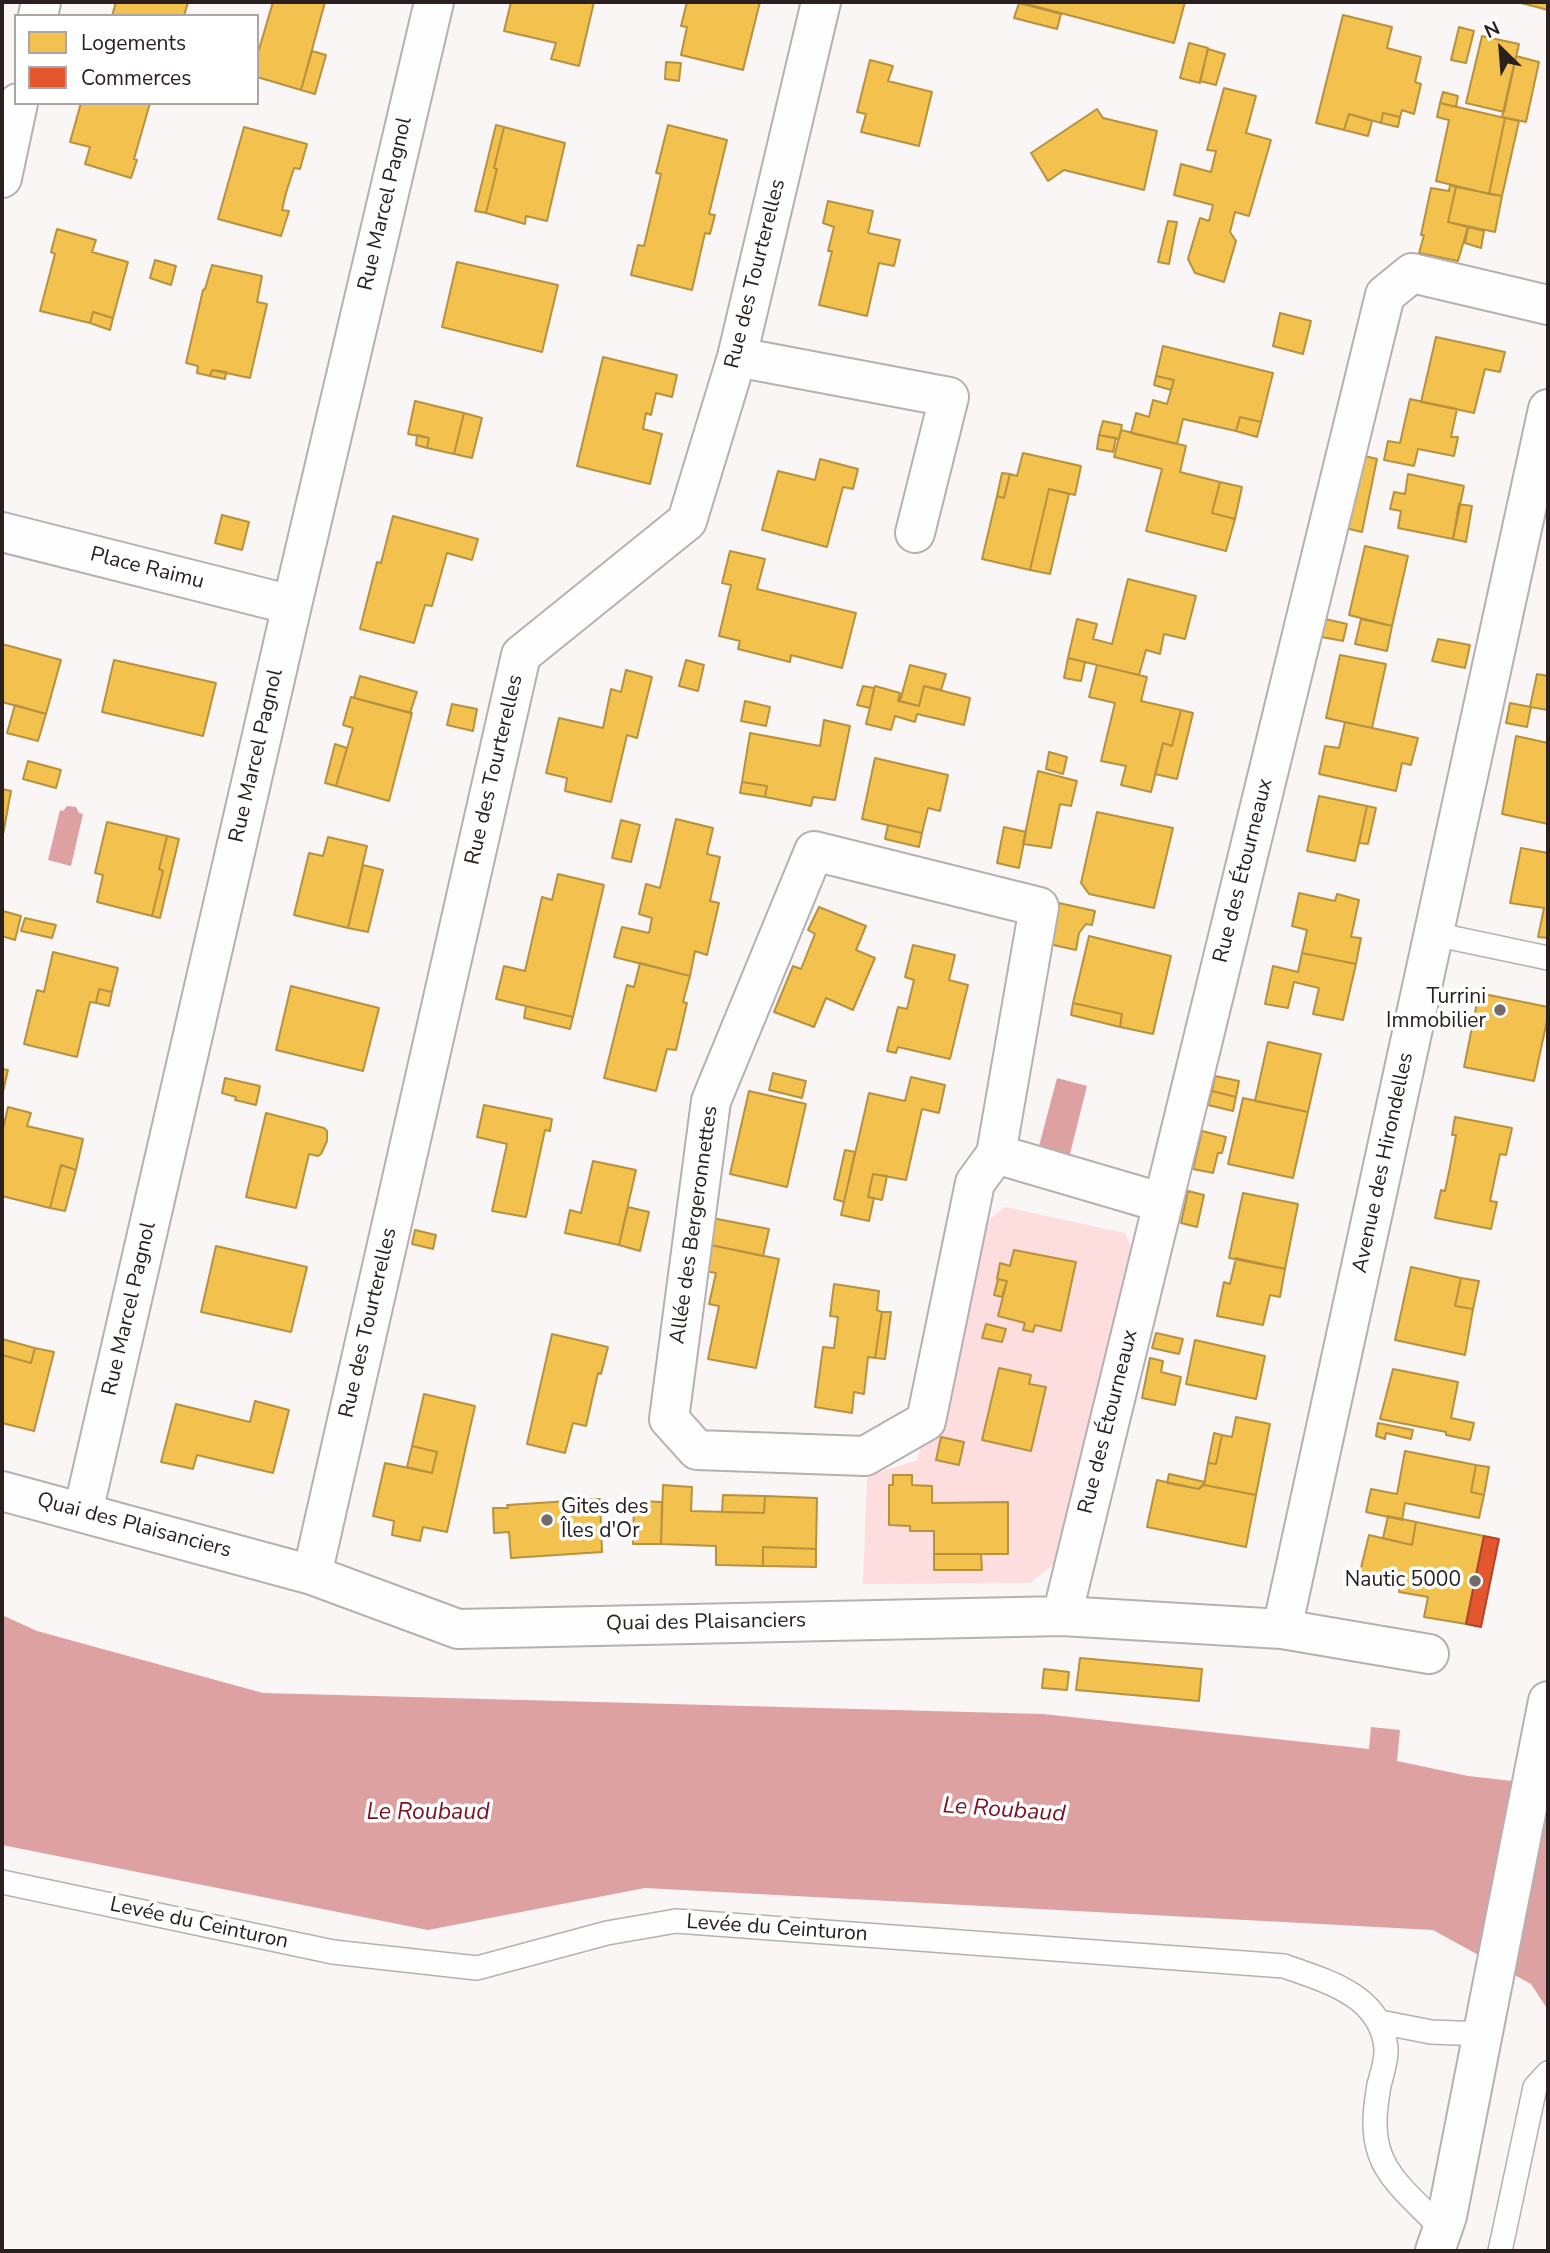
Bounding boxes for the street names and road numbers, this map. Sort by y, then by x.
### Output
street label: Rue Marcel Pagnol [354,115,418,293]
street label: Rue des Tourterelles [720,177,792,371]
street label: Place Raimu [87,543,207,595]
street label: Rue Marcel Pagnol [225,667,289,845]
street label: Rue des Tourterelles [461,672,529,868]
street label: Rue des Étourneaux [1209,776,1279,966]
street label: Avenue des Hirondelles [1348,1051,1420,1275]
street label: Allée des Bergeronnettes [666,1104,724,1346]
street label: Rue Marcel Pagnol [98,1220,162,1398]
street label: Rue des Tourterelles [335,1225,403,1421]
street label: Rue des Étourneaux [1074,1327,1144,1517]
street label: Quai des Plaisanciers [34,1488,234,1564]
street label: Quai des Plaisanciers [606,1609,806,1637]
street label: Levée du Ceinturon [108,1893,290,1955]
street label: Levée du Ceinturon [686,1910,868,1948]

